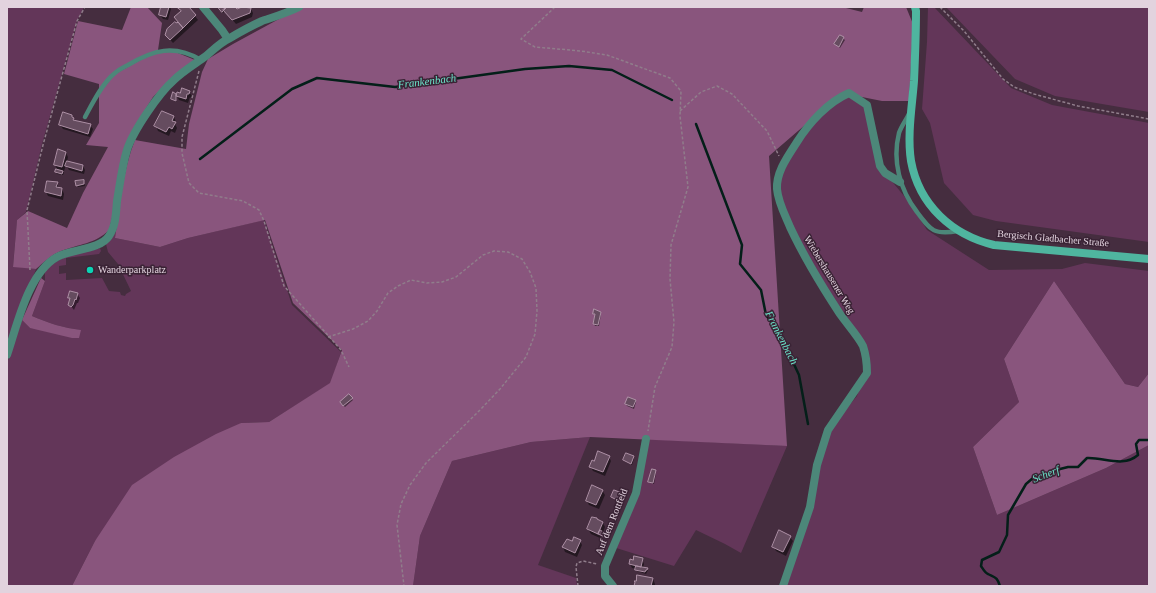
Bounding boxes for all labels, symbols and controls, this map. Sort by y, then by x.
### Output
water label: Frankenbach [397,72,457,92]
street label: Bergisch Gladbacher Straße [997,228,1109,250]
street label: Wiebershausener Weg [801,234,857,316]
place label: Wanderparkplatz [98,264,166,276]
marker: Wanderparkplatz [85,265,95,275]
water label: Frankenbach [762,309,800,367]
water label: Scherf [1031,464,1061,486]
street label: Auf dem Rottfeld [593,487,631,557]

